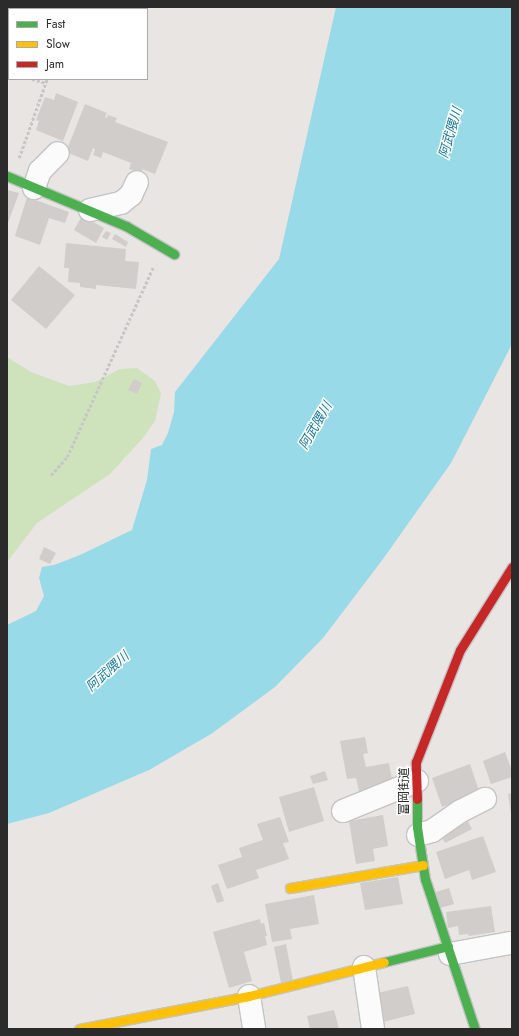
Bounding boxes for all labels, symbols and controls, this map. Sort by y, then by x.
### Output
legend [8,8,148,80]
text: Fast [46,15,65,33]
text: Slow [46,35,70,53]
text: Jam [46,55,64,73]
water label: 阿武隈川 [436,106,466,160]
water label: 阿武隈川 [296,400,336,452]
water label: 阿武隈川 [83,649,133,695]
street label: 富岡街道 [398,767,412,815]

